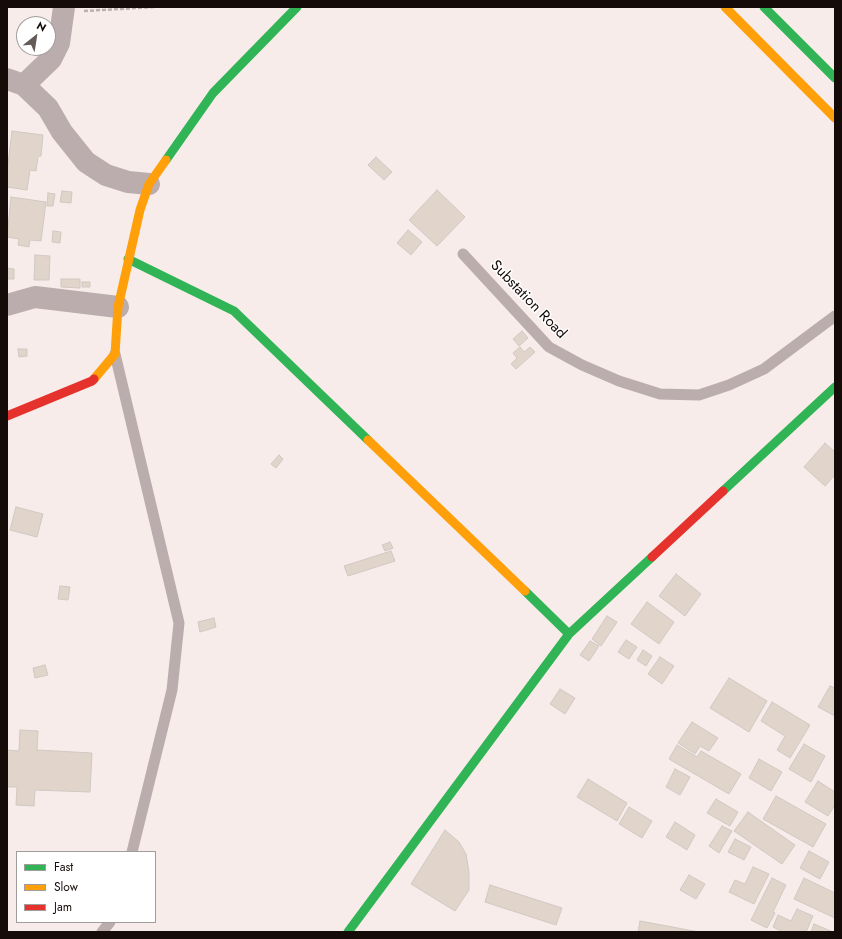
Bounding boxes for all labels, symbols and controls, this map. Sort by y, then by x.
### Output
north arrow [16,16,56,56]
text: N [34,17,49,36]
street label: Substation Road [486,257,570,343]
legend [16,851,156,923]
text: Fast [54,858,73,876]
text: Slow [54,878,78,896]
text: Jam [54,898,72,916]

